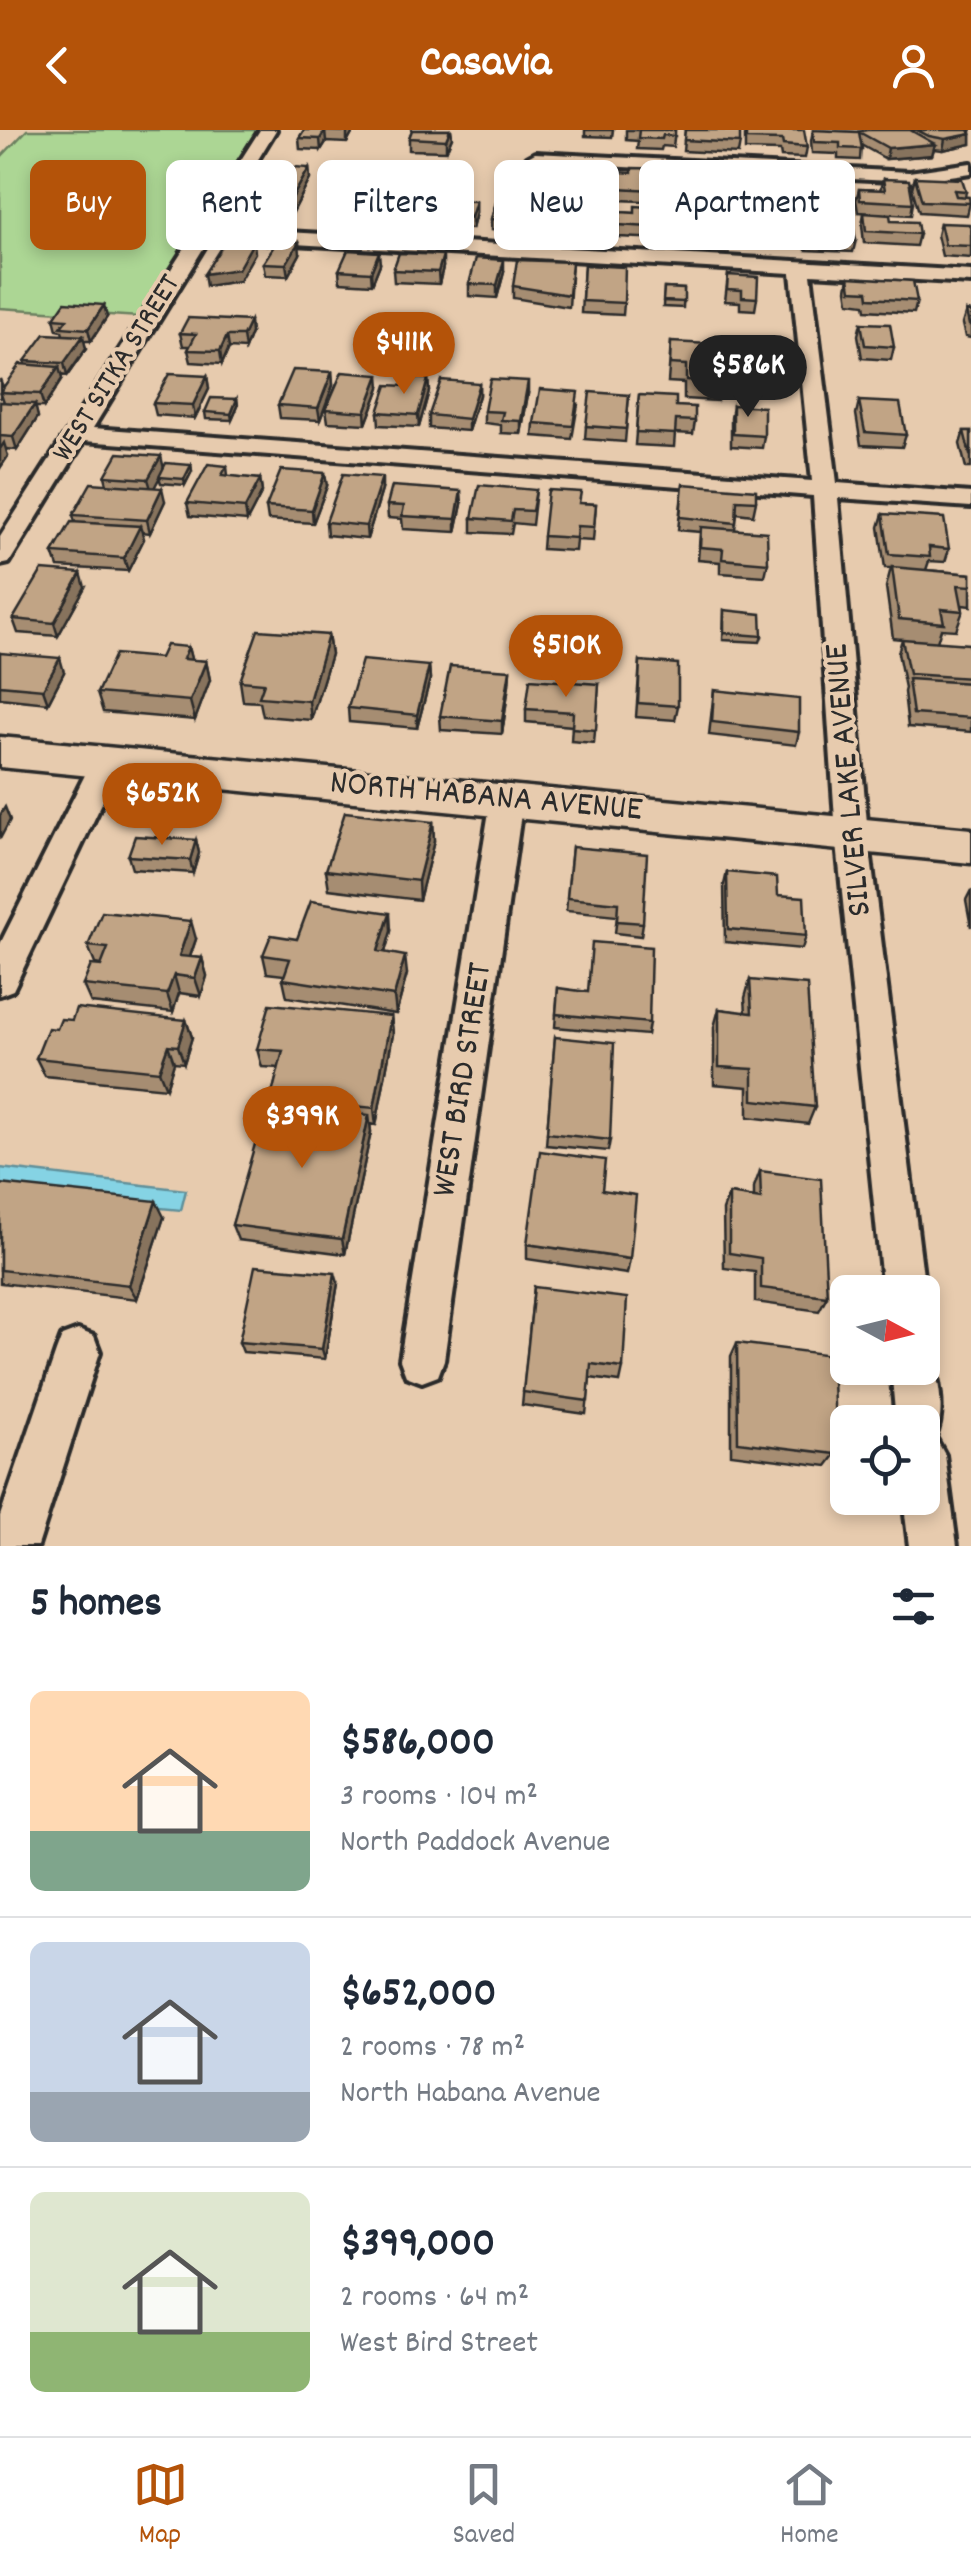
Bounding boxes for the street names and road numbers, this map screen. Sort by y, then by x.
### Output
street label: WEST SITKA STREET [43,267,193,471]
street label: SILVER LAKE AVENUE [813,641,887,919]
street label: NORTH HABANA AVENUE [328,759,644,837]
street label: WEST BIRD STREET [421,959,507,1201]

